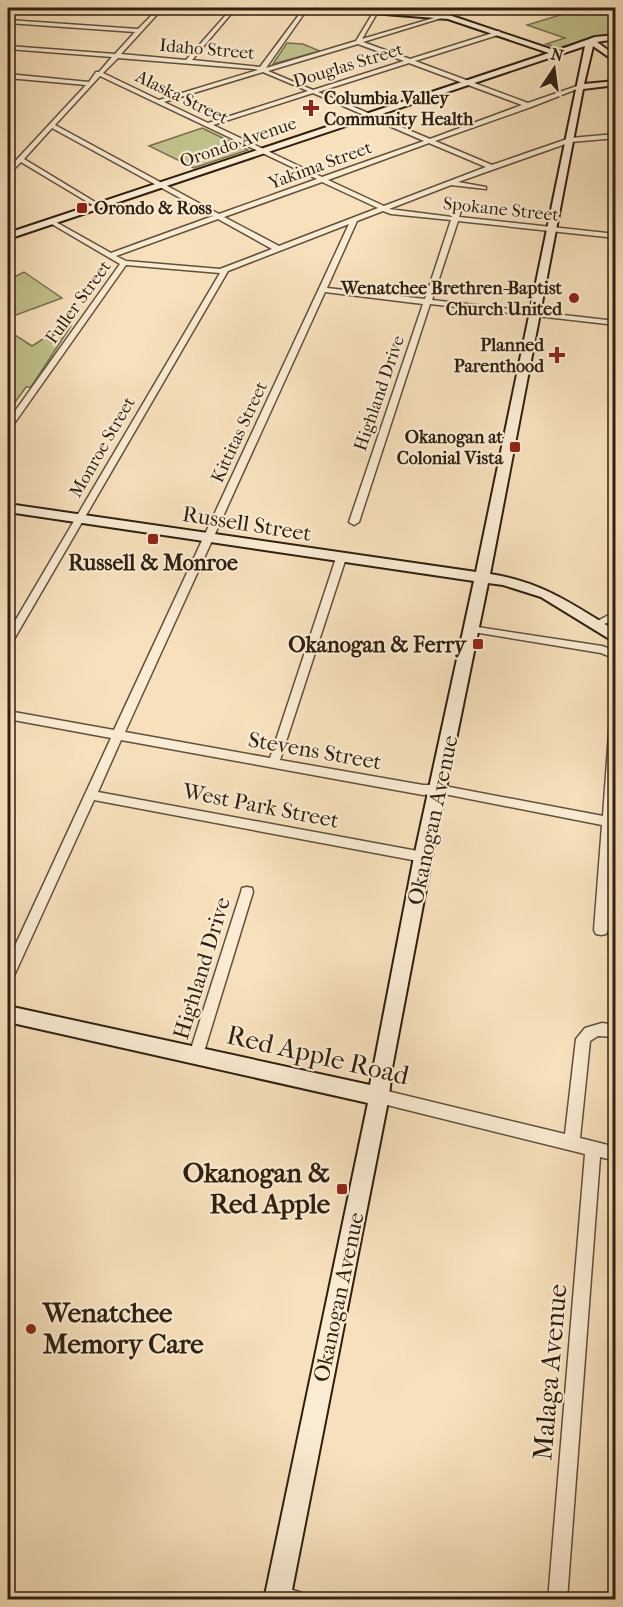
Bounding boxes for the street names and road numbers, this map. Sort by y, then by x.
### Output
street label: Idaho Street [158,35,256,64]
street label: Douglas Street [291,39,406,92]
street label: Alaska Street [131,66,232,129]
street label: Orondo Avenue [177,113,299,172]
street label: Yakima Street [265,137,375,194]
street label: Spokane Street [442,193,560,226]
street label: Fuller Street [41,256,116,348]
street label: Highland Drive [350,333,409,454]
street label: Kittitas Street [207,378,272,486]
street label: Monroe Street [65,393,140,501]
street label: Russell Street [181,501,313,547]
street label: Stevens Street [246,726,384,776]
street label: Okanogan Avenue [402,733,464,908]
street label: West Park Street [180,778,341,834]
street label: Highland Drive [168,894,236,1043]
street label: Red Apple Road [224,1018,413,1092]
street label: Okanogan Avenue [308,1210,370,1385]
street label: Malaga Avenue [526,1282,574,1462]

